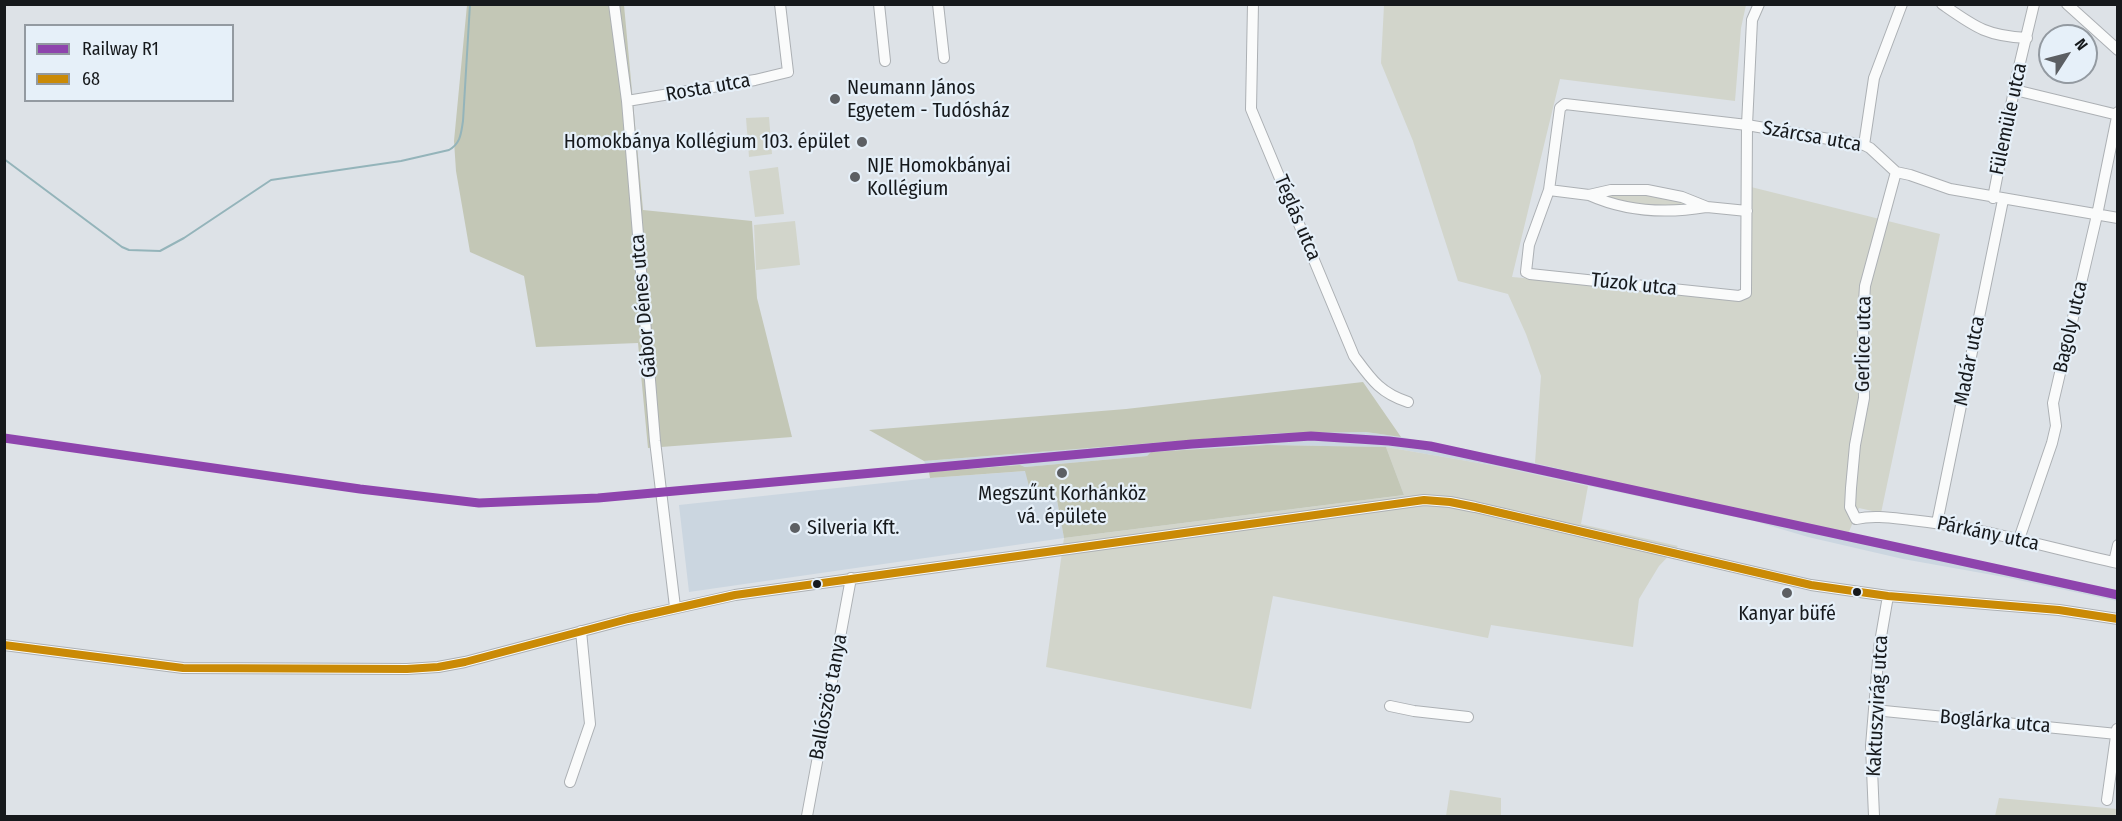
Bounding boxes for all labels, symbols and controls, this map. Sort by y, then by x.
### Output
legend [24,24,234,102]
north arrow [2038,24,2098,84]
text: N [2071,35,2092,54]
text: Railway R1 [82,38,159,60]
street label: Fülemüle utca [1985,61,2033,177]
text: 68 [82,68,100,90]
street label: Rosta utca [664,69,752,107]
place label: Neumann János Egyetem - Tudósház [847,76,1009,123]
marker: Neumann János Egyetem - Tudósház [828,92,842,106]
street label: Szárcsa utca [1761,117,1863,157]
place label: Homokbánya Kollégium 103. épület [564,130,850,154]
marker: Homokbánya Kollégium 103. épület [855,135,869,149]
place label: NJE Homokbányai Kollégium [867,154,1011,201]
marker: NJE Homokbányai Kollégium [848,170,862,184]
street label: Téglás utca [1268,172,1326,264]
street label: Gábor Dénes utca [626,233,662,379]
street label: Túzok utca [1590,269,1678,301]
street label: Bagoly utca [2049,279,2093,375]
street label: Gerlice utca [1851,296,1877,392]
street label: Madár utca [1950,314,1990,408]
marker: Megszűnt Korhánköz vá. épülete [1055,466,1069,480]
place label: Megszűnt Korhánköz vá. épülete [978,482,1146,529]
street label: Párkány utca [1935,511,2041,557]
place label: Silveria Kft. [807,516,900,540]
marker: Silveria Kft. [788,521,802,535]
unlabelled marker [811,578,823,590]
marker: Kanyar büfé [1780,586,1794,600]
unlabelled marker [1851,586,1863,598]
place label: Kanyar büfé [1738,602,1836,626]
street label: Ballószög tanya [805,632,853,762]
street label: Kaktuszvirág utca [1862,635,1894,777]
street label: Boglárka utca [1939,705,2051,739]

